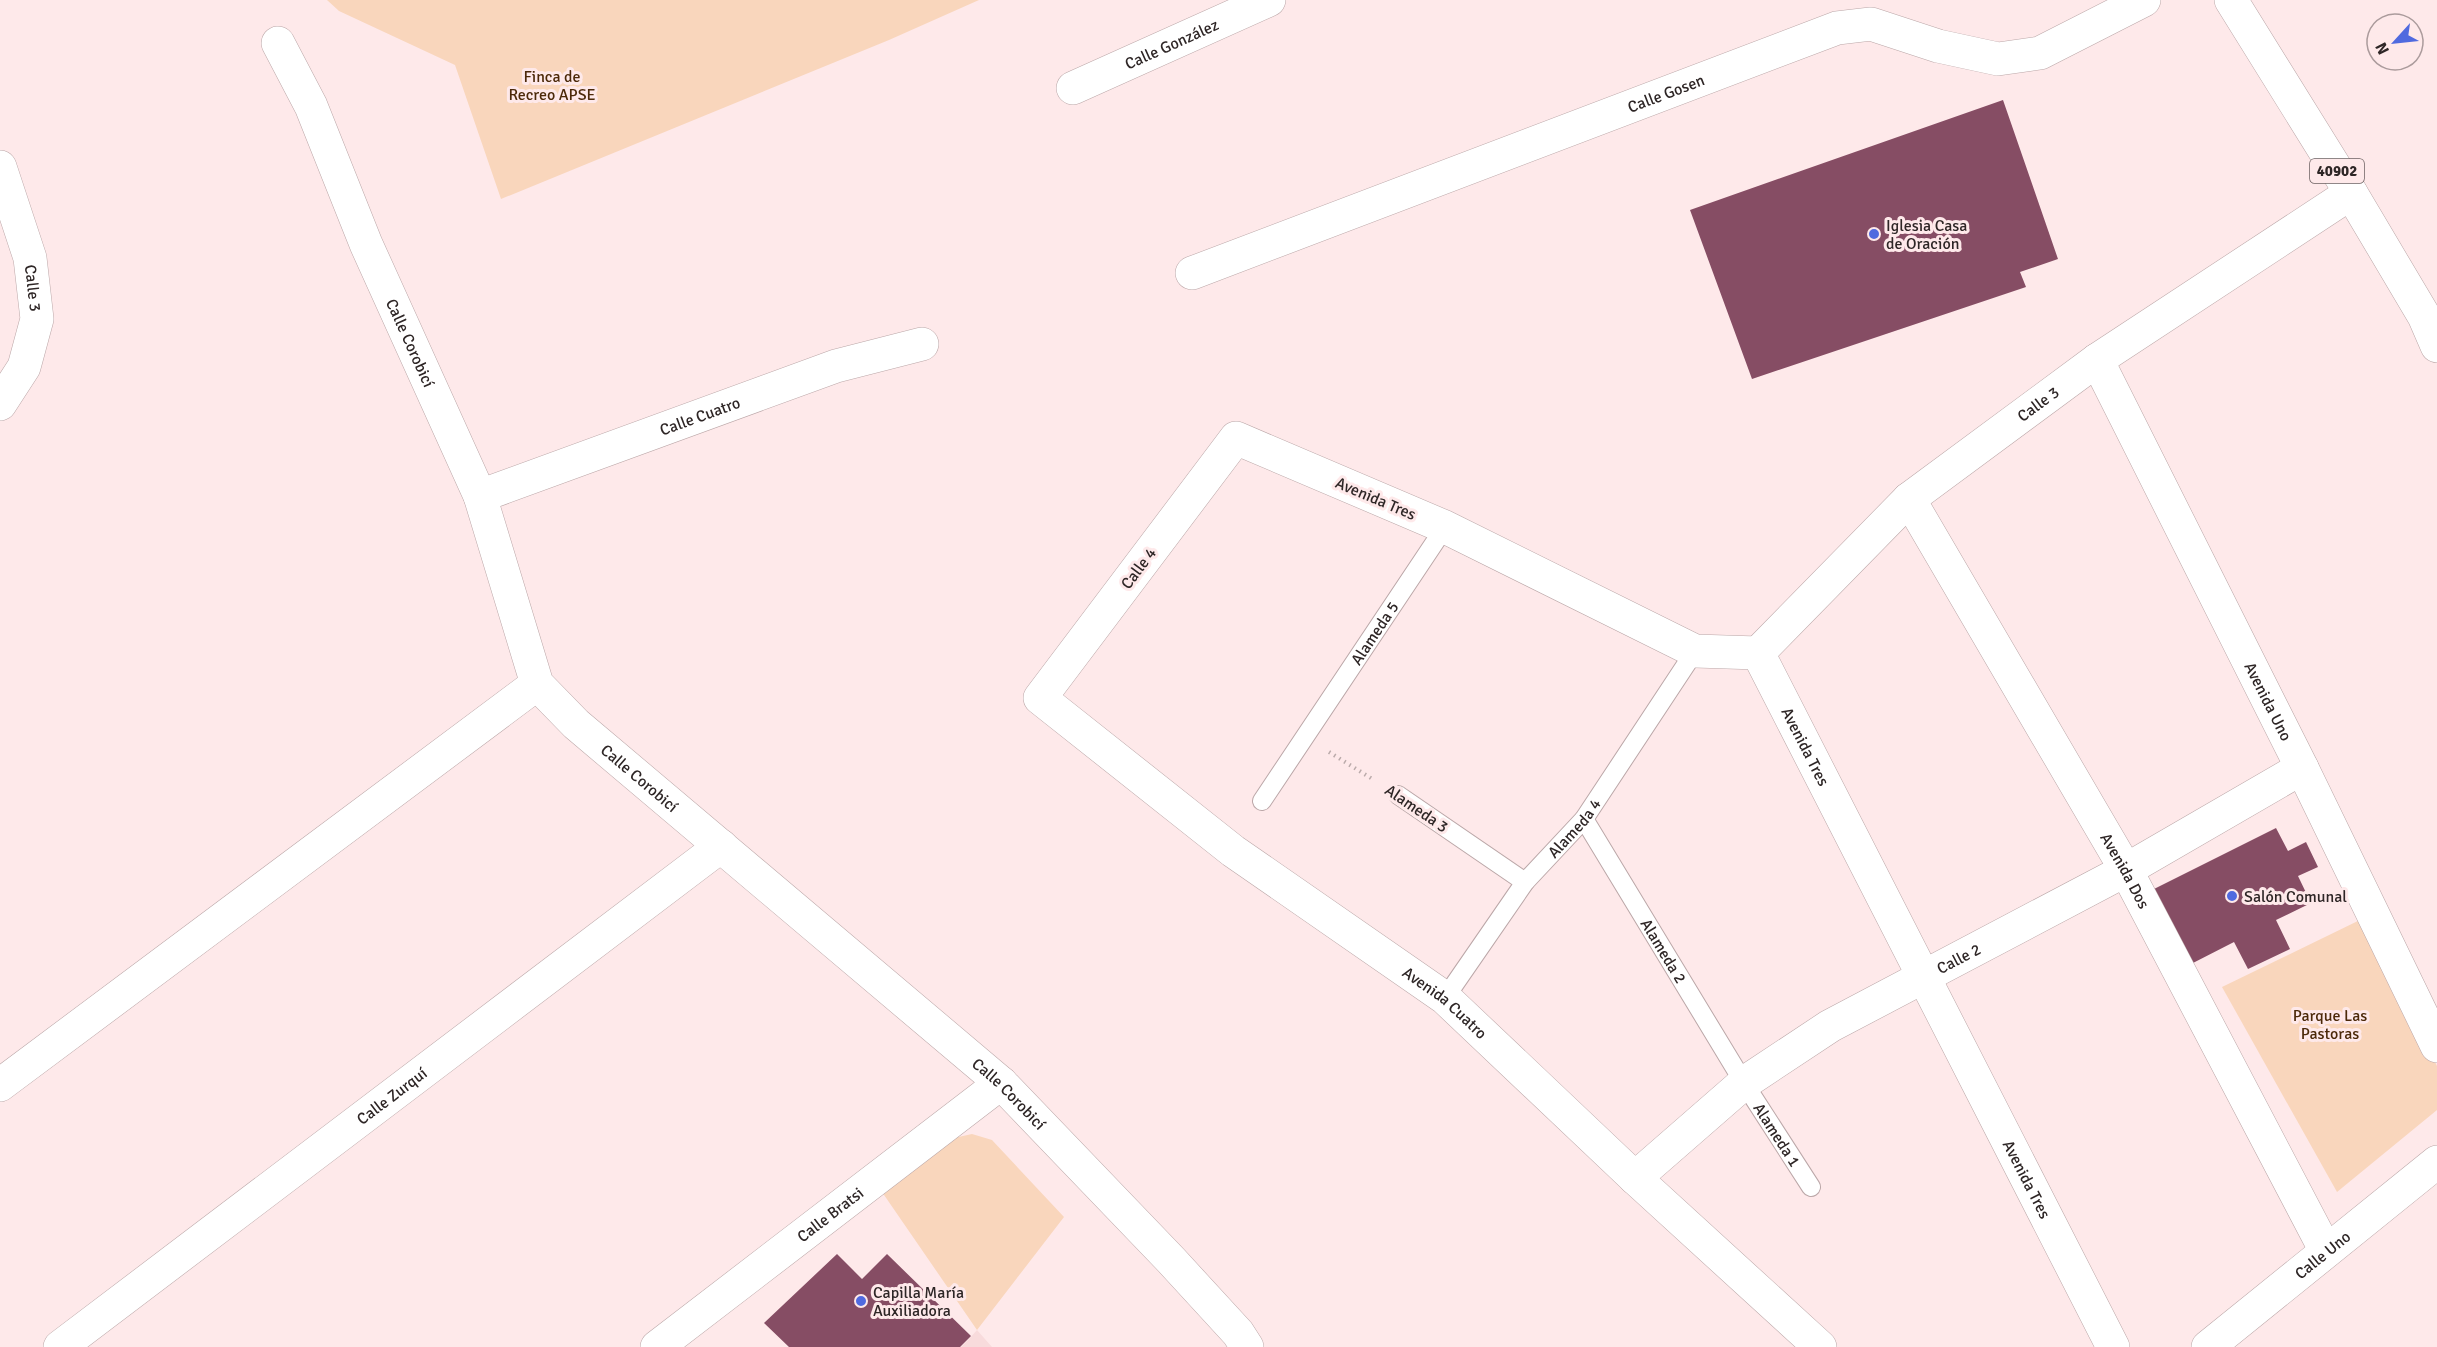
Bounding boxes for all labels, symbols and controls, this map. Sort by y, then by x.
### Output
north arrow [2365,12,2425,72]
street label: Calle González [1122,15,1222,74]
text: N [2371,39,2394,58]
park label: Finca de Recreo APSE [508,67,596,105]
street label: Calle Gosen [1625,70,1708,118]
road number: 40902 [2310,159,2364,183]
place label: Iglesia Casa de Oración [1886,216,1967,254]
marker: Iglesia Casa de Oración [1867,227,1881,241]
street label: Calle 3 [20,264,45,313]
street label: Calle Corobicí [381,296,439,391]
street label: Calle 3 [2014,382,2063,426]
street label: Calle Cuatro [657,393,743,440]
street label: Avenida Tres [1332,473,1419,525]
street label: Calle 4 [1117,544,1161,593]
street label: Alameda 5 [1347,598,1403,669]
street label: Avenida Uno [2239,659,2296,745]
street label: Avenida Tres [1777,704,1833,790]
street label: Calle Corobicí [596,740,682,817]
street label: Alameda 3 [1381,780,1452,837]
street label: Alameda 4 [1544,795,1606,862]
street label: Avenida Dos [2096,830,2153,912]
place label: Salón Comunal [2244,887,2347,907]
marker: Salón Comunal [2225,889,2239,903]
street label: Alameda 2 [1636,915,1690,987]
street label: Calle 2 [1934,939,1984,979]
street label: Avenida Cuatro [1398,963,1491,1044]
park label: Parque Las Pastoras [2293,1006,2367,1044]
street label: Calle Corobicí [968,1054,1050,1135]
street label: Calle Zurquí [353,1063,432,1130]
street label: Alameda 1 [1748,1099,1804,1171]
street label: Avenida Tres [1998,1137,2055,1222]
street label: Calle Bratsi [793,1183,868,1247]
street label: Calle Uno [2291,1227,2355,1284]
place label: Capilla María Auxiliadora [873,1283,964,1321]
marker: Capilla María Auxiliadora [854,1294,868,1308]

